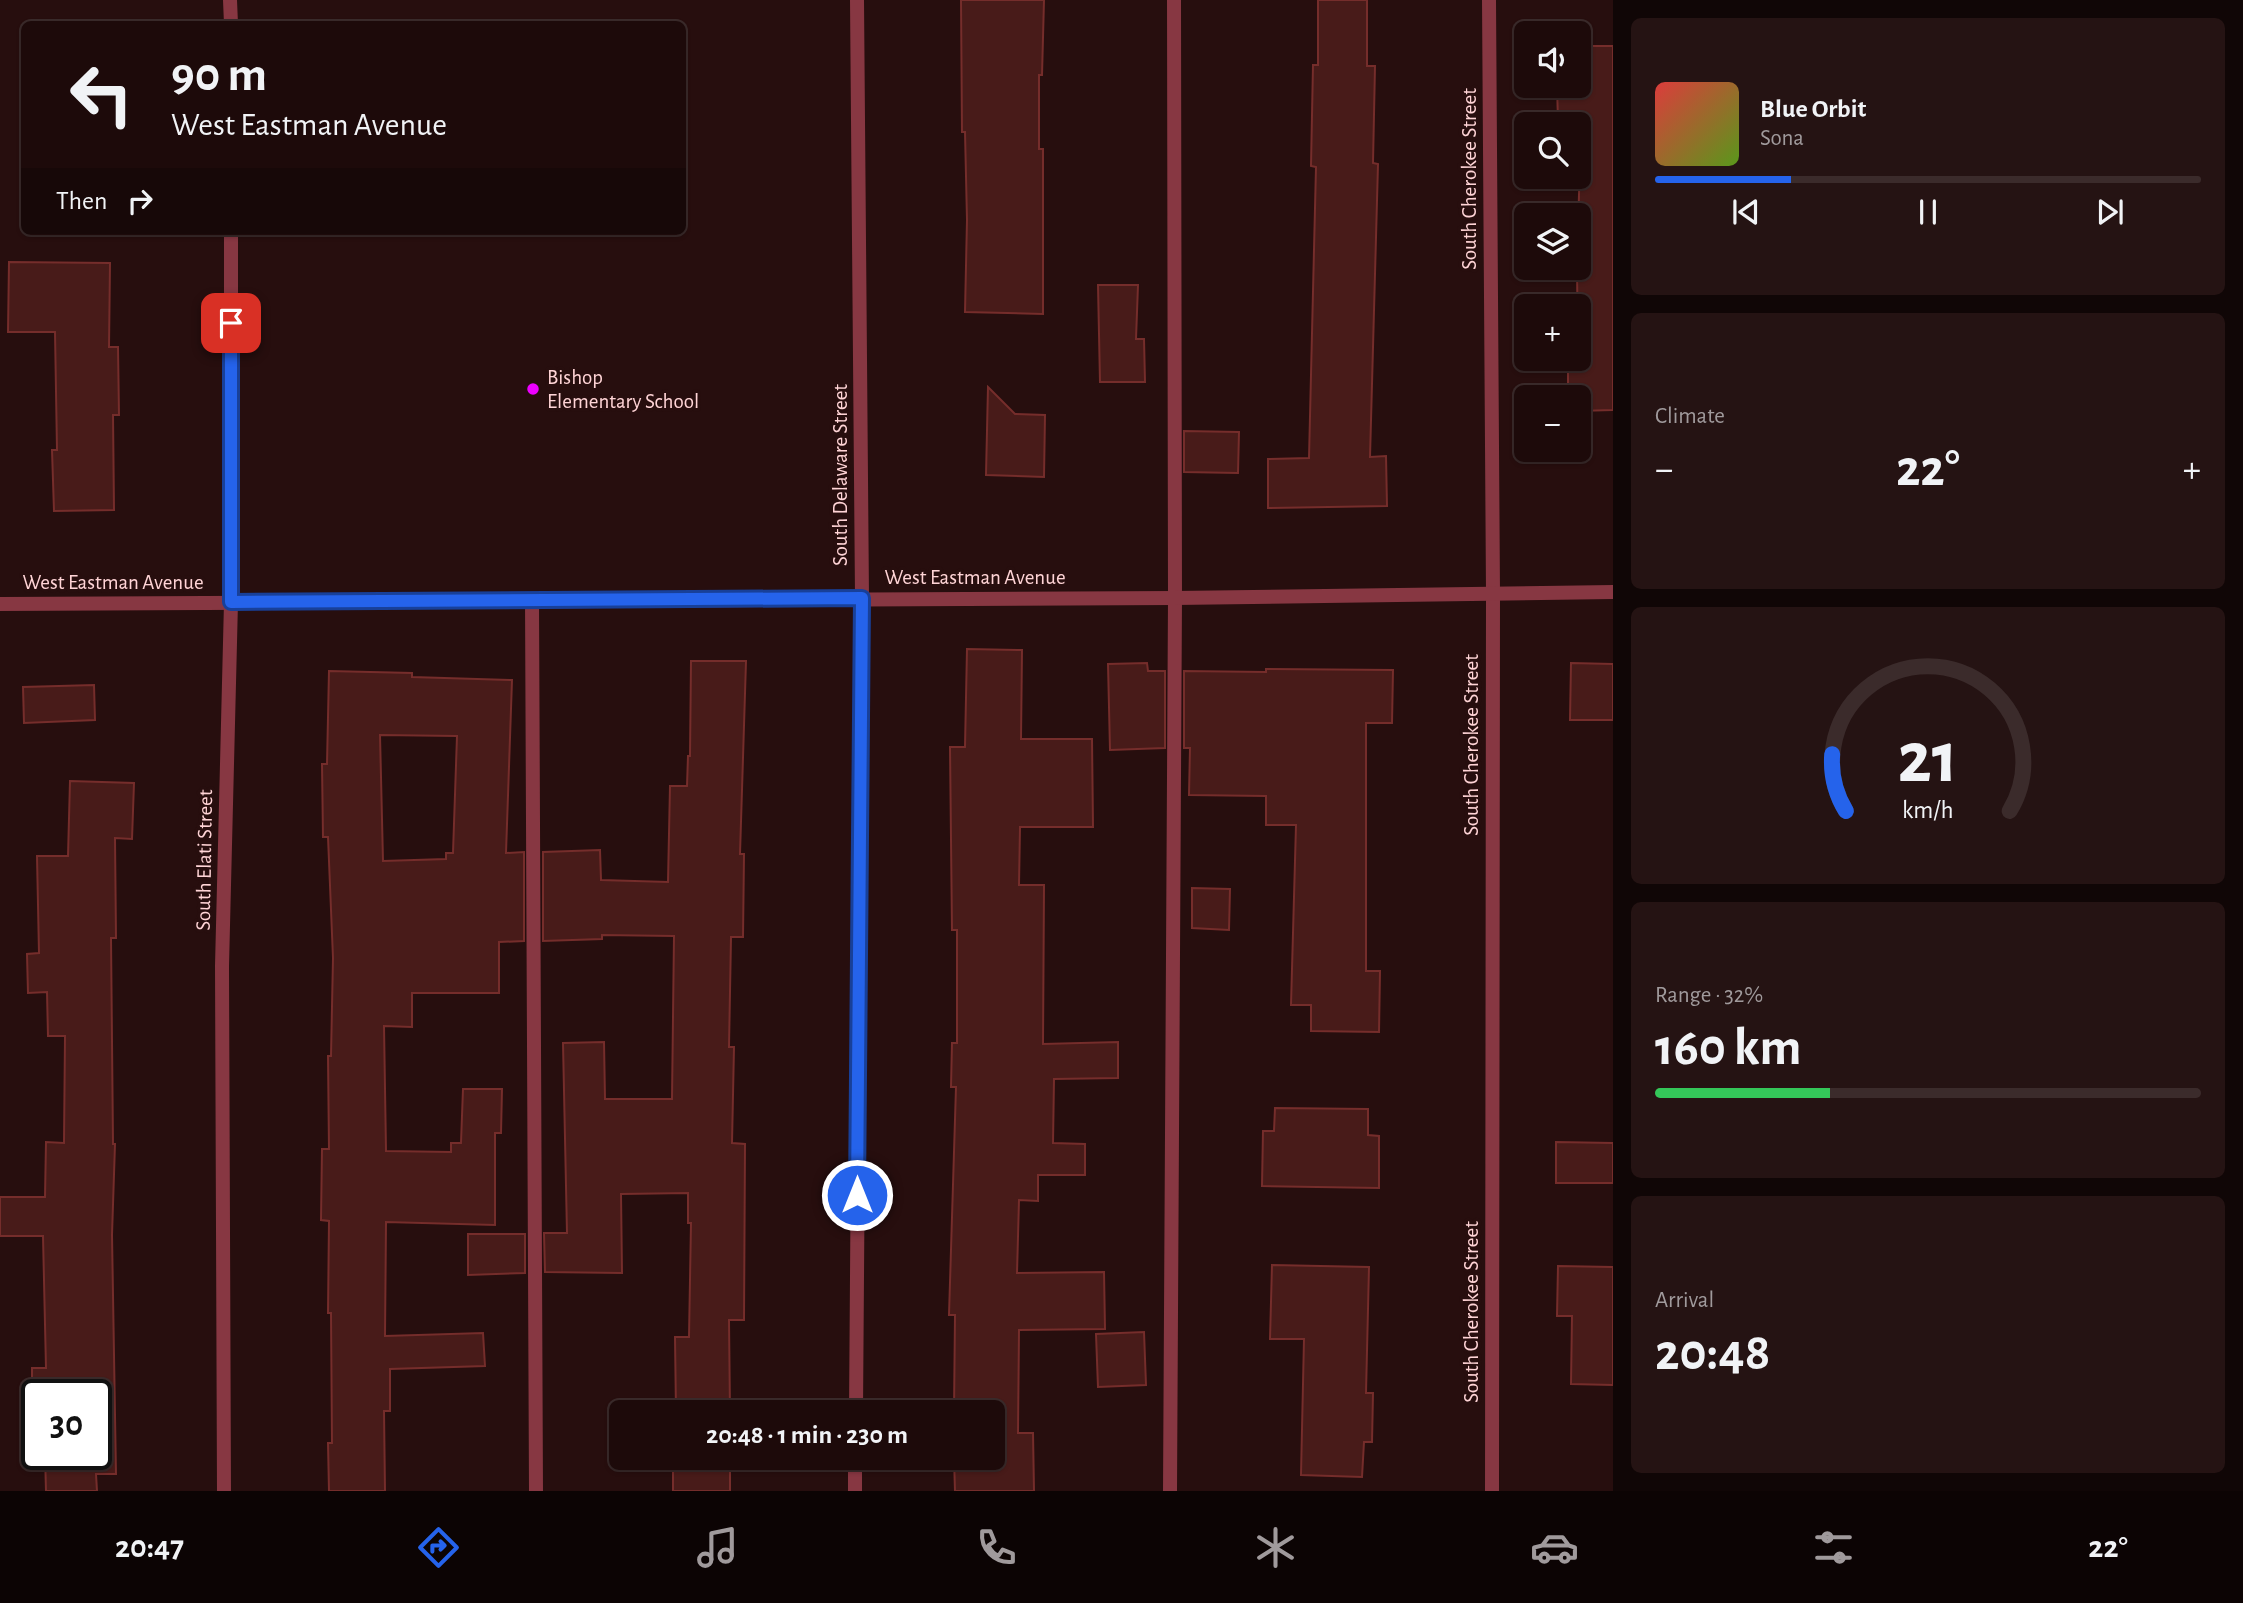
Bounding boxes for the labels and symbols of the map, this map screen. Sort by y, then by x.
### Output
street label: South Cherokee Street [1459,88,1480,270]
pin [201,293,261,353]
place label: Bishop Elementary School [547,367,699,412]
marker: Bishop Elementary School [525,381,541,397]
street label: South Delaware Street [830,384,851,566]
street label: West Eastman Avenue [884,567,1066,588]
street label: West Eastman Avenue [22,572,204,593]
street label: South Cherokee Street [1461,654,1482,836]
street label: South Elati Street [193,789,216,931]
position arrow [820,1158,894,1232]
street label: South Cherokee Street [1461,1221,1482,1403]
speed limit sign: 30 [21,1379,112,1470]

